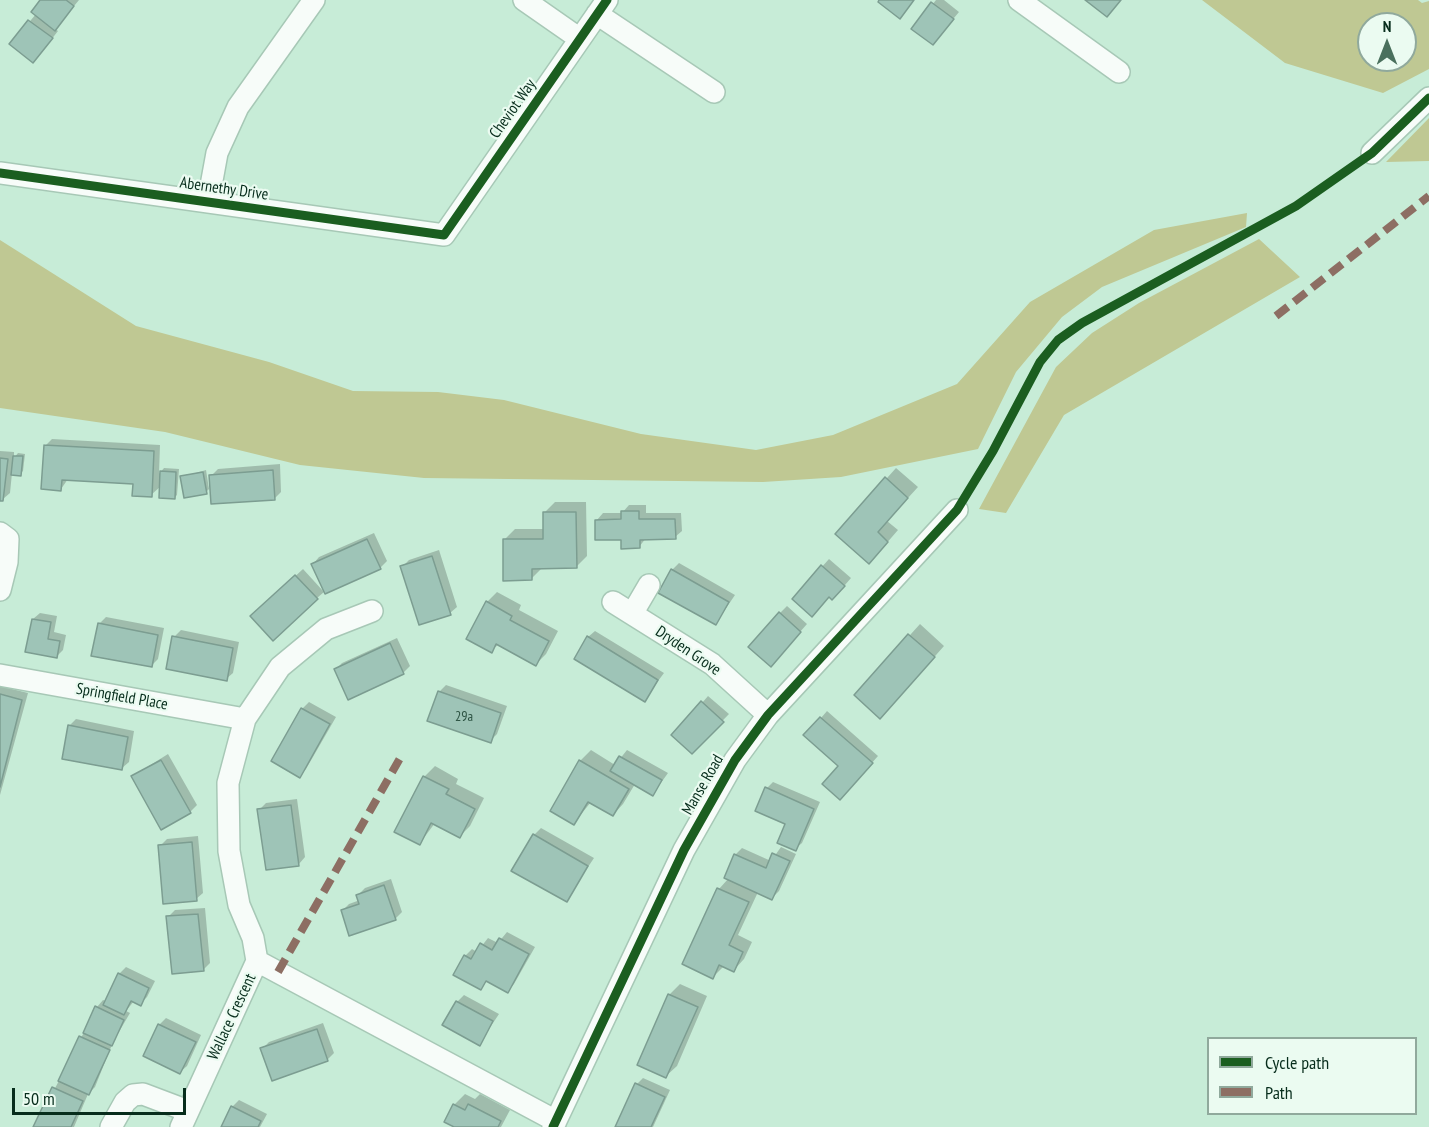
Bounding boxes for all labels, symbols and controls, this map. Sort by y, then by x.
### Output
north arrow [1357,12,1417,72]
text: N [1383,16,1391,36]
street label: Cheviot Way [486,76,540,142]
street label: Abernethy Drive [179,173,269,205]
street label: Dryden Grove [652,622,724,680]
street label: Springfield Place [75,680,169,714]
house number: 29a [455,709,473,725]
street label: Manse Road [678,751,728,819]
street label: Wallace Crescent [204,971,260,1063]
legend [1207,1037,1417,1115]
text: Cycle path [1265,1051,1329,1074]
scale bar [15,1076,189,1114]
text: Path [1265,1081,1293,1104]
text: 50 m [23,1087,55,1110]

